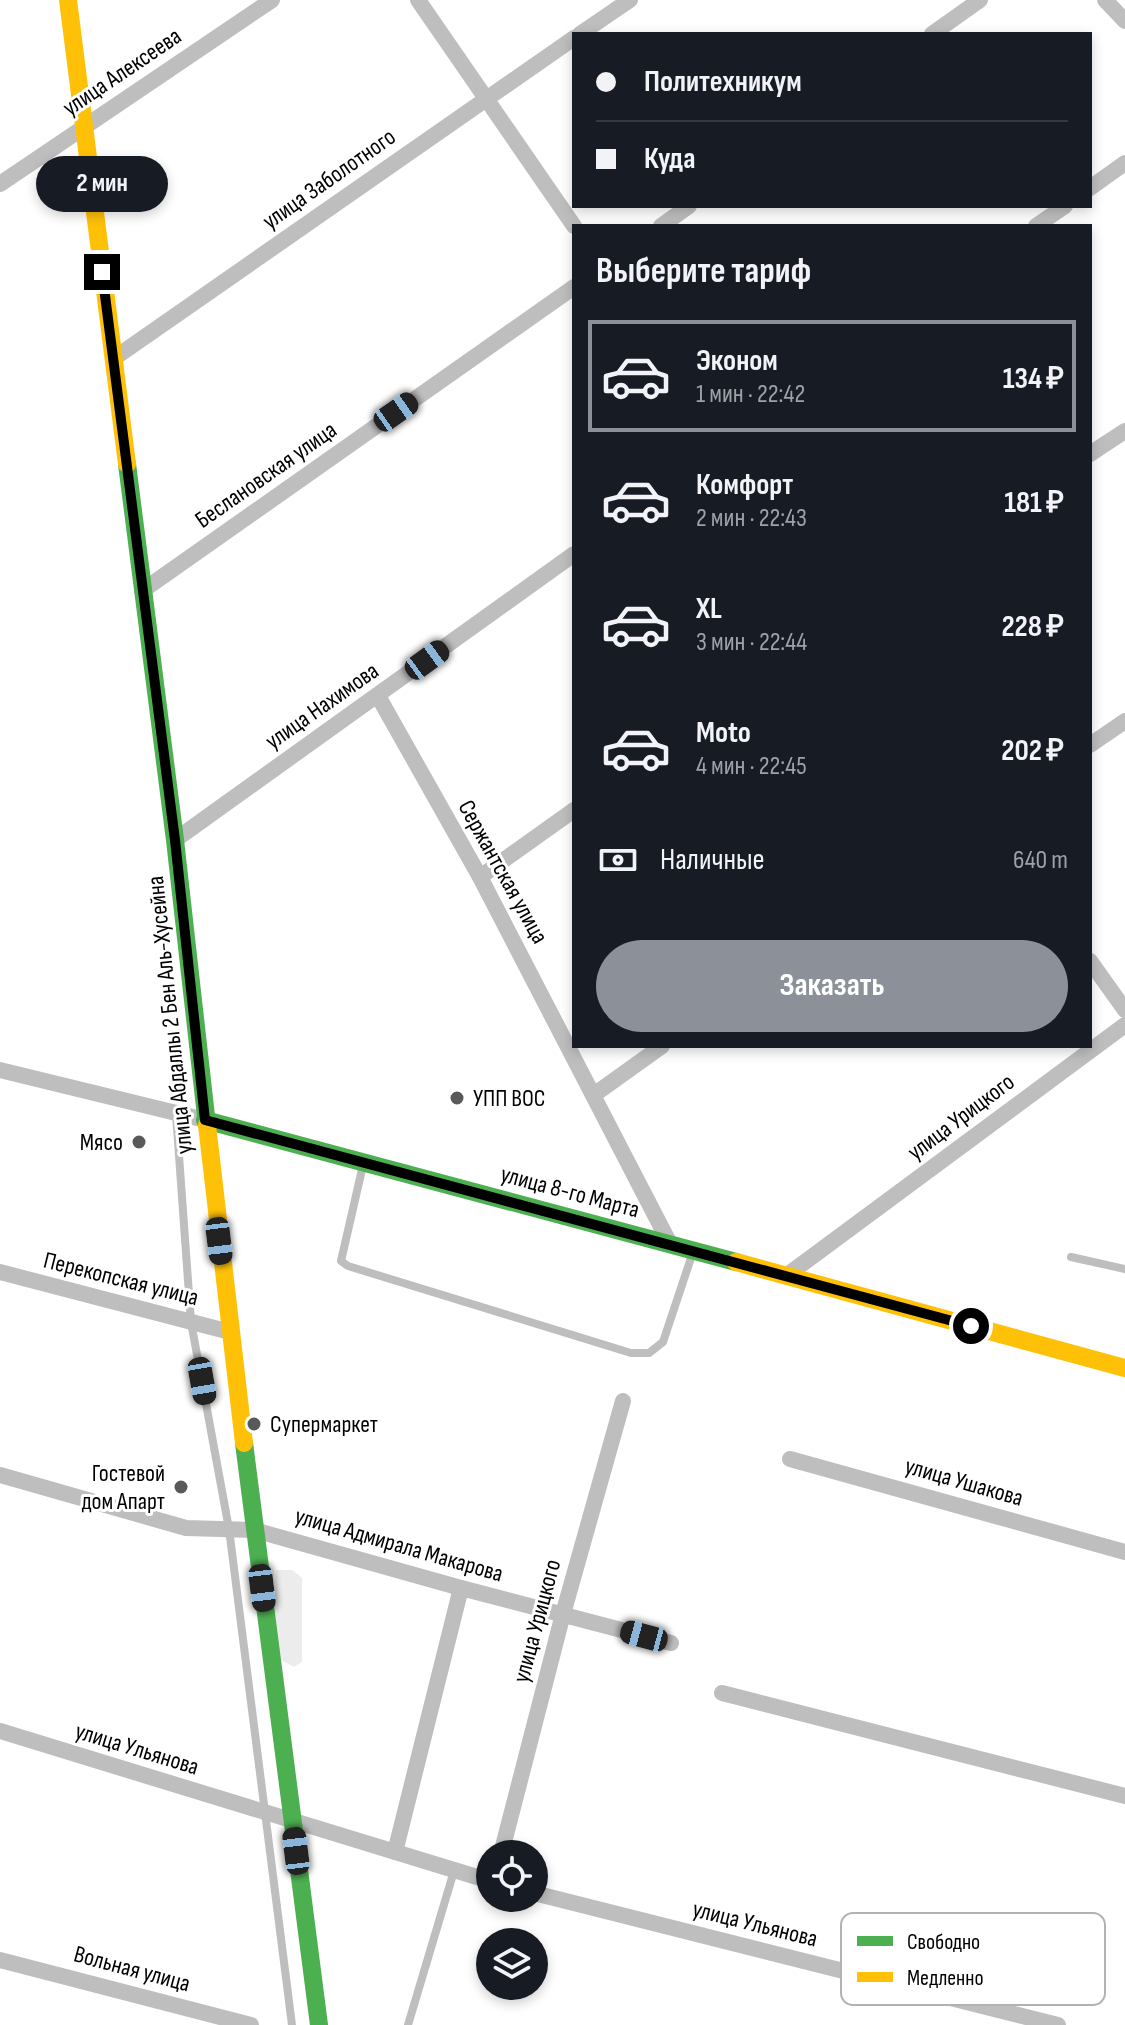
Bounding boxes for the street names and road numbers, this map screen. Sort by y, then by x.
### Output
street label: улица Алексеева [57,22,187,122]
street label: улица Заболотного [257,122,401,236]
street label: Беслановская улица [190,415,342,535]
street label: улица Нахимова [260,656,384,756]
street label: Сержантская улица [452,795,554,949]
street label: улица Абдаллы 2 Бен Аль-Хусейна [141,875,199,1155]
street label: улица Урицкого [902,1067,1020,1167]
street label: улица 8-го Марта [497,1160,643,1224]
street label: Перекопская улица [41,1246,201,1312]
street label: улица Ушакова [902,1451,1026,1513]
street label: улица Адмирала Макарова [292,1501,506,1589]
street label: улица Урицкого [507,1556,567,1686]
street label: улица Ульянова [72,1716,202,1782]
street label: улица Ульянова [689,1894,821,1954]
street label: Вольная улица [71,1940,193,1998]

